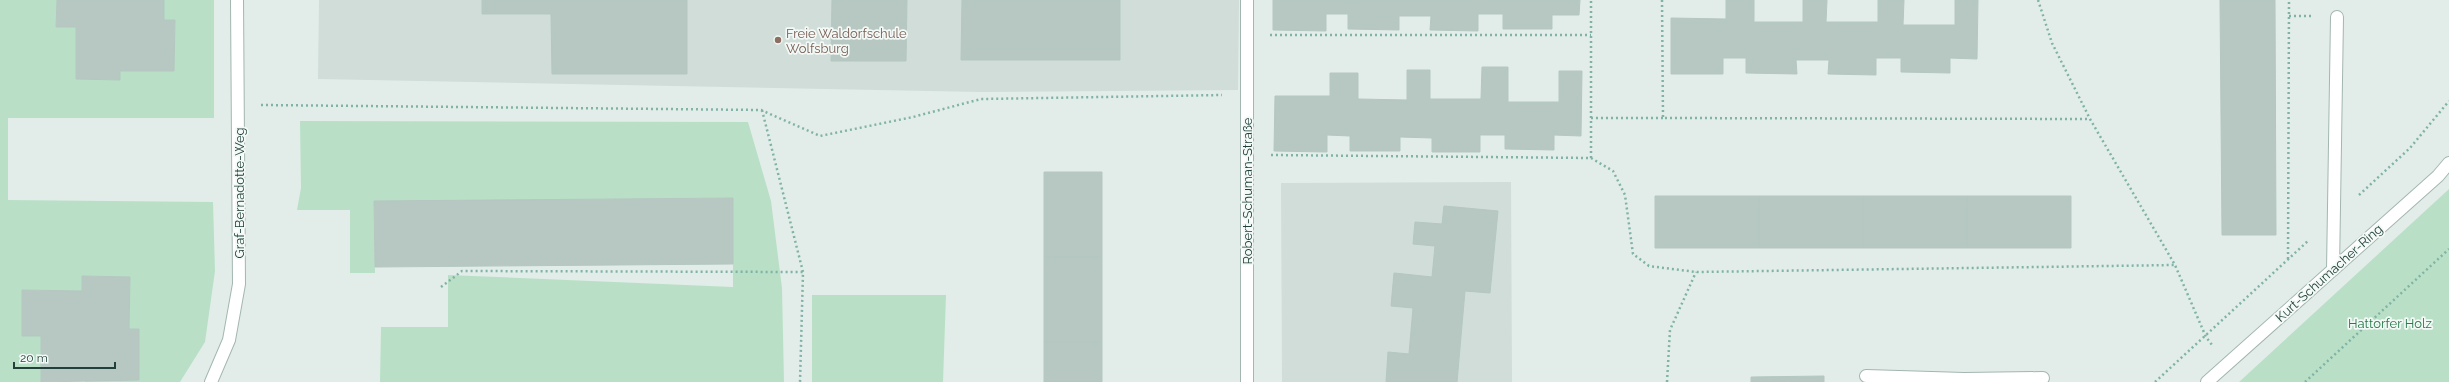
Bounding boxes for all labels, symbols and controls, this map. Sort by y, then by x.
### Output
place label: Freie Waldorfschule Wolfsburg [786,26,907,56]
marker: Freie Waldorfschule Wolfsburg [773,35,783,45]
street label: Robert-Schuman-Straße [1240,117,1255,265]
street label: Graf-Bernadotte-Weg [232,127,247,259]
street label: Kurt-Schumacher-Ring [2273,221,2385,325]
park label: Hattorfer Holz [2348,316,2432,331]
scale bar [14,344,115,370]
text: 20 m [20,351,48,365]

